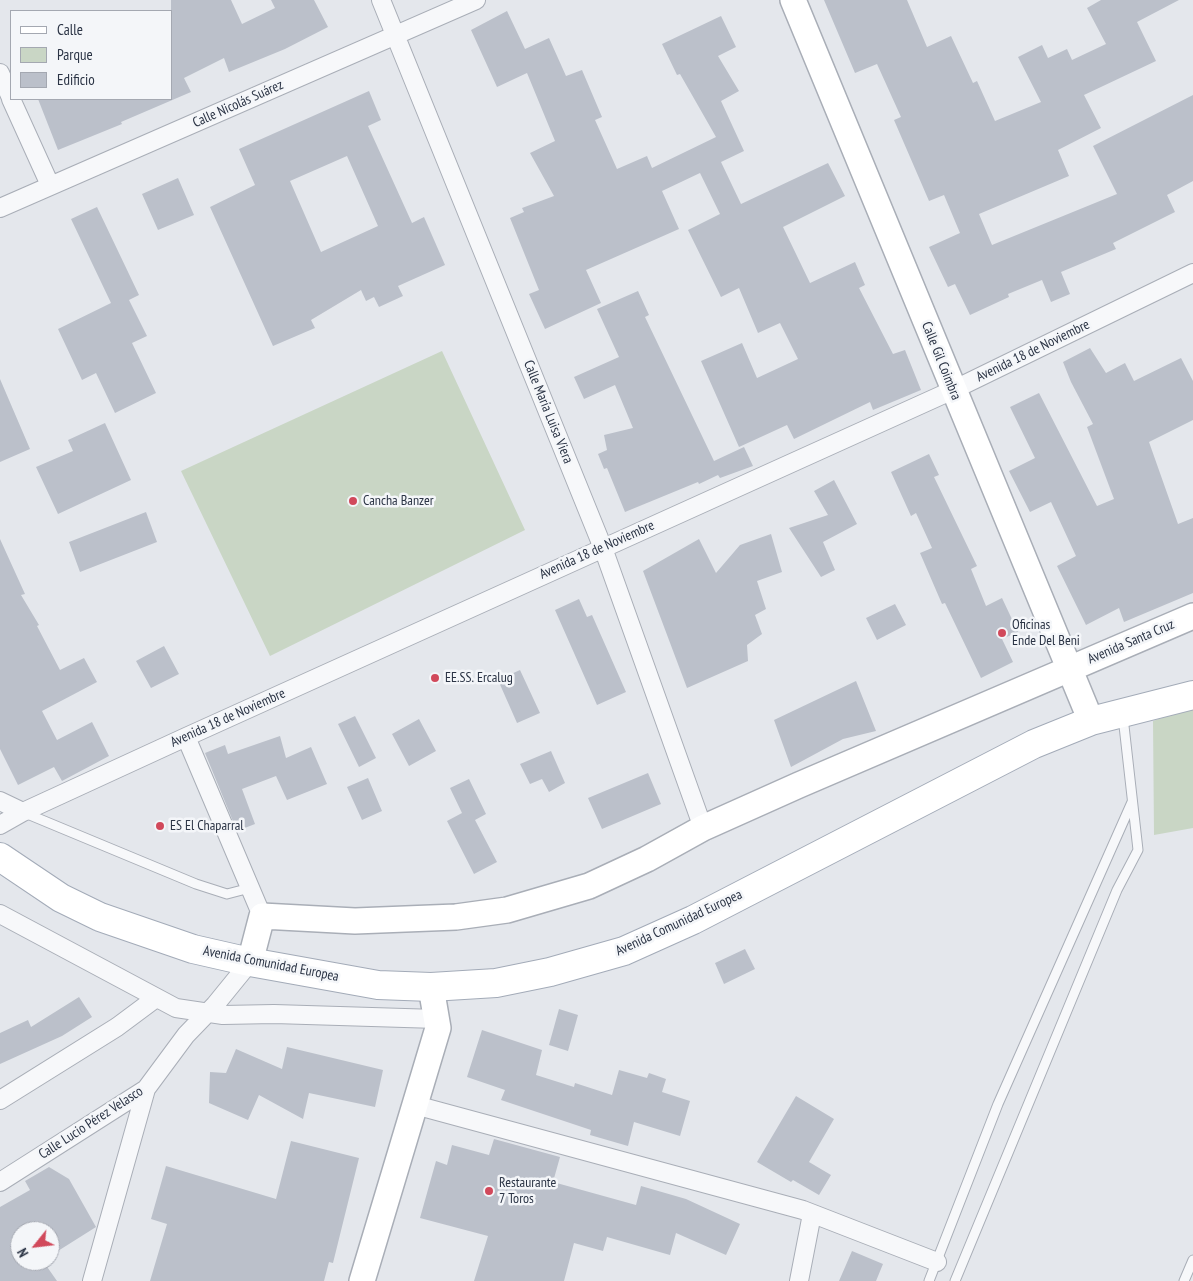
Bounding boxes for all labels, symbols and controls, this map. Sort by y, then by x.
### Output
legend [10,10,172,100]
text: Calle [57,20,83,39]
text: Parque [57,45,93,64]
text: Edificio [57,70,95,89]
street label: Calle Nicolás Suárez [190,77,286,131]
street label: Avenida 18 de Noviembre [974,316,1092,386]
street label: Calle Gil Coimbra [918,319,964,403]
street label: Calle María Luisa Viera [520,358,576,466]
place label: Cancha Banzer [363,493,434,509]
marker: Cancha Banzer [347,495,359,507]
street label: Avenida 18 de Noviembre [537,517,657,583]
street label: Avenida Santa Cruz [1085,616,1177,668]
place label: Oficinas Ende Del Beni [1012,617,1080,650]
marker: Oficinas Ende Del Beni [996,627,1008,639]
place label: EE.SS. Ercalug [445,670,513,686]
marker: EE.SS. Ercalug [429,672,441,684]
street label: Avenida 18 de Noviembre [168,685,288,751]
place label: ES El Chaparral [170,818,244,834]
marker: ES El Chaparral [154,820,166,832]
street label: Avenida Comunidad Europea [613,886,745,960]
street label: Avenida Comunidad Europea [202,943,340,985]
street label: Calle Lucio Pérez Velasco [36,1083,146,1163]
place label: Restaurante 7 Toros [499,1175,556,1208]
marker: Restaurante 7 Toros [483,1185,495,1197]
north arrow [10,1221,60,1271]
text: N [13,1245,32,1260]

